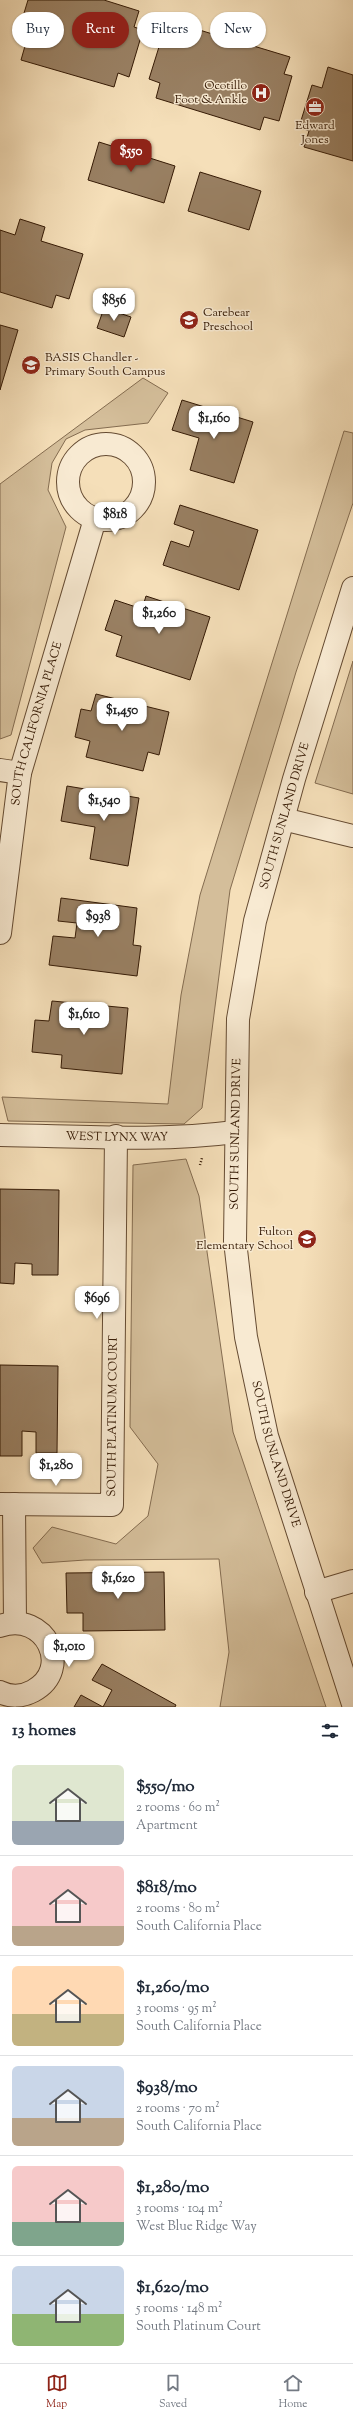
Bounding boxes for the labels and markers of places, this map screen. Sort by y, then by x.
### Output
place label: Ocotillo Foot & Ankle [175,77,247,109]
hospital icon: Ocotillo Foot & Ankle [250,82,272,104]
office icon: Edward Jones [304,96,326,118]
place label: Edward Jones [295,117,335,149]
pin: $550 [107,139,155,173]
pin: $856 [90,288,138,322]
place label: Carebear Preschool [203,304,254,336]
school or university icon: Carebear Preschool [178,309,200,331]
place label: BASIS Chandler - Primary South Campus [45,349,166,381]
school or university icon: BASIS Chandler - Primary South Campus [20,354,42,376]
pin: $1,160 [181,406,247,440]
pin: $818 [91,502,139,536]
pin: $1,260 [126,601,192,635]
pin: $1,450 [89,698,155,732]
pin: $1,540 [71,788,137,822]
pin: $938 [74,904,122,938]
pin: $1,610 [51,1002,117,1036]
place label: Fulton Elementary School [196,1223,294,1255]
school or university icon: Fulton Elementary School [296,1228,318,1250]
pin: $696 [73,1286,121,1320]
pin: $1,280 [23,1453,89,1487]
pin: $1,620 [85,1566,151,1600]
pin: $1,010 [36,1634,102,1668]

